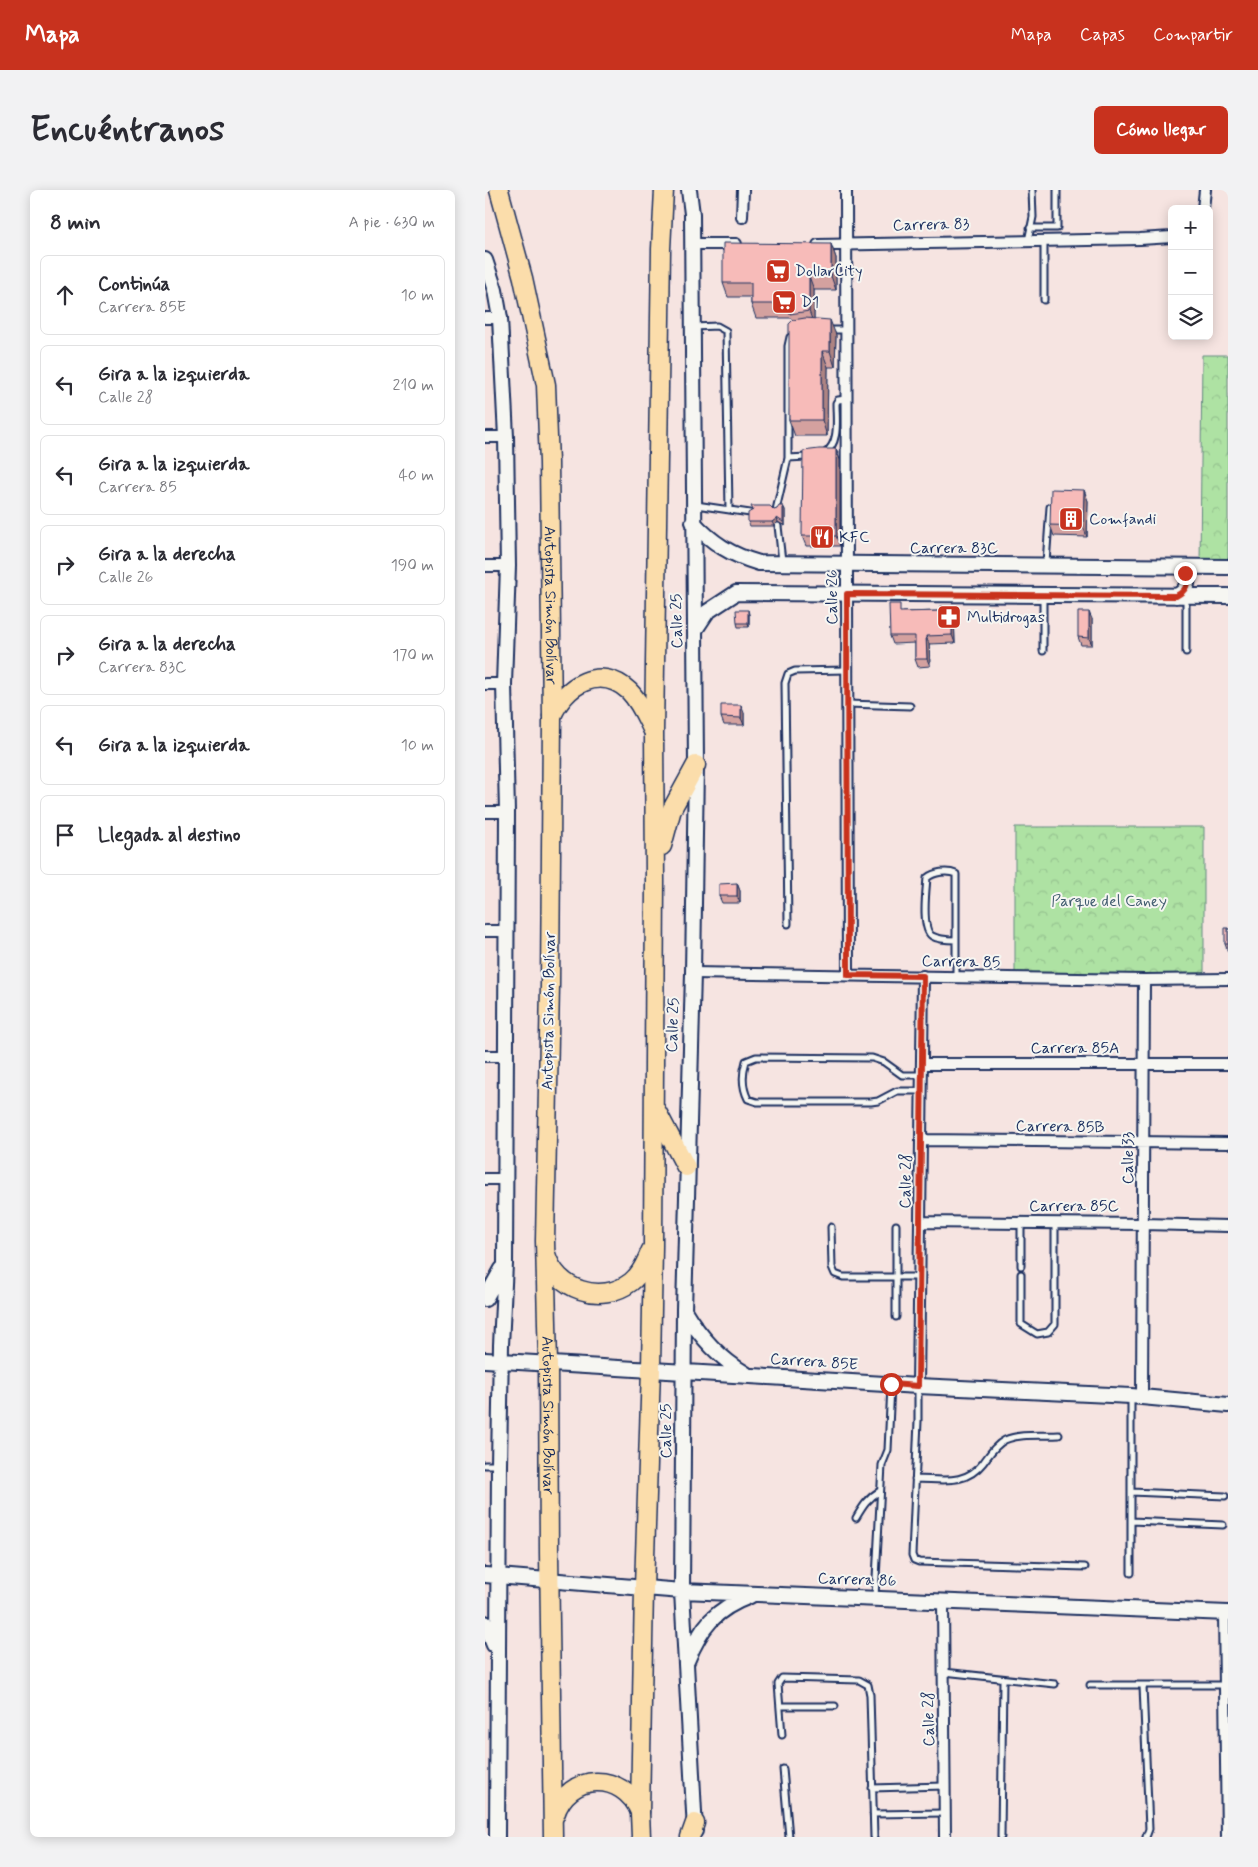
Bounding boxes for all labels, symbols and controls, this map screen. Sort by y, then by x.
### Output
text: Mapa [25,20,80,51]
text: Mapa [1011,23,1052,47]
text: Capas [1080,23,1125,47]
text: Compartir [1153,23,1233,47]
button: Cómo llegar [1094,106,1228,154]
text: Encuéntranos [30,107,225,153]
map controls [1168,205,1213,340]
button: + [1168,205,1213,250]
text: 8 min [50,209,101,237]
text: A pie · 630 m [349,212,435,233]
street label: Carrera 83 [892,214,970,236]
button: − [1168,250,1213,295]
supermarket icon: DollarCity [765,258,791,284]
place label: DollarCity [795,261,863,282]
text: Continúa [98,272,170,297]
icon: ahead [51,281,79,309]
text: 10 m [401,285,434,306]
supermarket icon: D1 [771,289,797,315]
place label: D1 [801,292,819,313]
button: layers [1168,295,1213,340]
text: Carrera 85E [98,297,186,318]
text: Gira a la izquierda [98,362,249,387]
icon: left [51,371,79,399]
text: 210 m [393,375,434,396]
text: Calle 28 [98,387,153,408]
text: Gira a la izquierda [98,452,249,477]
icon: left [51,461,79,489]
text: 40 m [398,465,434,486]
text: Carrera 85 [98,477,177,498]
building icon: Comfandi [1058,506,1084,532]
place label: Comfandi [1089,509,1156,530]
restaurant icon: KFC [809,524,835,550]
street label: Autopista Simón Bolívar [539,526,562,685]
place label: KFC [839,527,869,548]
street label: Carrera 83C [910,538,998,559]
text: Gira a la derecha [98,542,236,567]
icon: right [51,551,79,579]
text: 190 m [391,555,434,576]
route end [1174,562,1197,585]
text: Calle 26 [98,567,153,588]
street label: Calle 26 [822,569,843,625]
street label: Calle 25 [666,593,688,649]
pharmacy icon: Multidrogas [936,604,962,630]
place label: Multidrogas [967,607,1045,628]
text: Gira a la derecha [98,632,236,657]
icon: right [51,641,79,669]
text: 170 m [392,645,434,666]
text: Carrera 83C [98,657,186,678]
icon: left [51,731,79,759]
text: Gira a la izquierda [98,733,249,758]
text: 10 m [401,735,434,756]
icon: arrive [51,821,79,849]
text: Llegada al destino [98,823,240,848]
park label: Parque del Caney [1051,891,1167,912]
street label: Autopista Simón Bolívar [537,931,561,1090]
street label: Carrera 85 [921,951,1001,973]
street label: Calle 25 [662,997,684,1053]
street label: Carrera 85A [1030,1038,1120,1059]
street label: Carrera 85B [1015,1116,1105,1138]
street label: Calle 33 [1118,1131,1139,1184]
street label: Calle 28 [895,1153,917,1209]
street label: Carrera 85C [1029,1196,1119,1217]
street label: Autopista Simón Bolívar [537,1336,559,1495]
street label: Carrera 85E [769,1348,859,1376]
route start [880,1373,903,1396]
street label: Calle 25 [656,1403,677,1459]
street label: Carrera 86 [817,1568,897,1592]
street label: Calle 28 [918,1691,940,1747]

